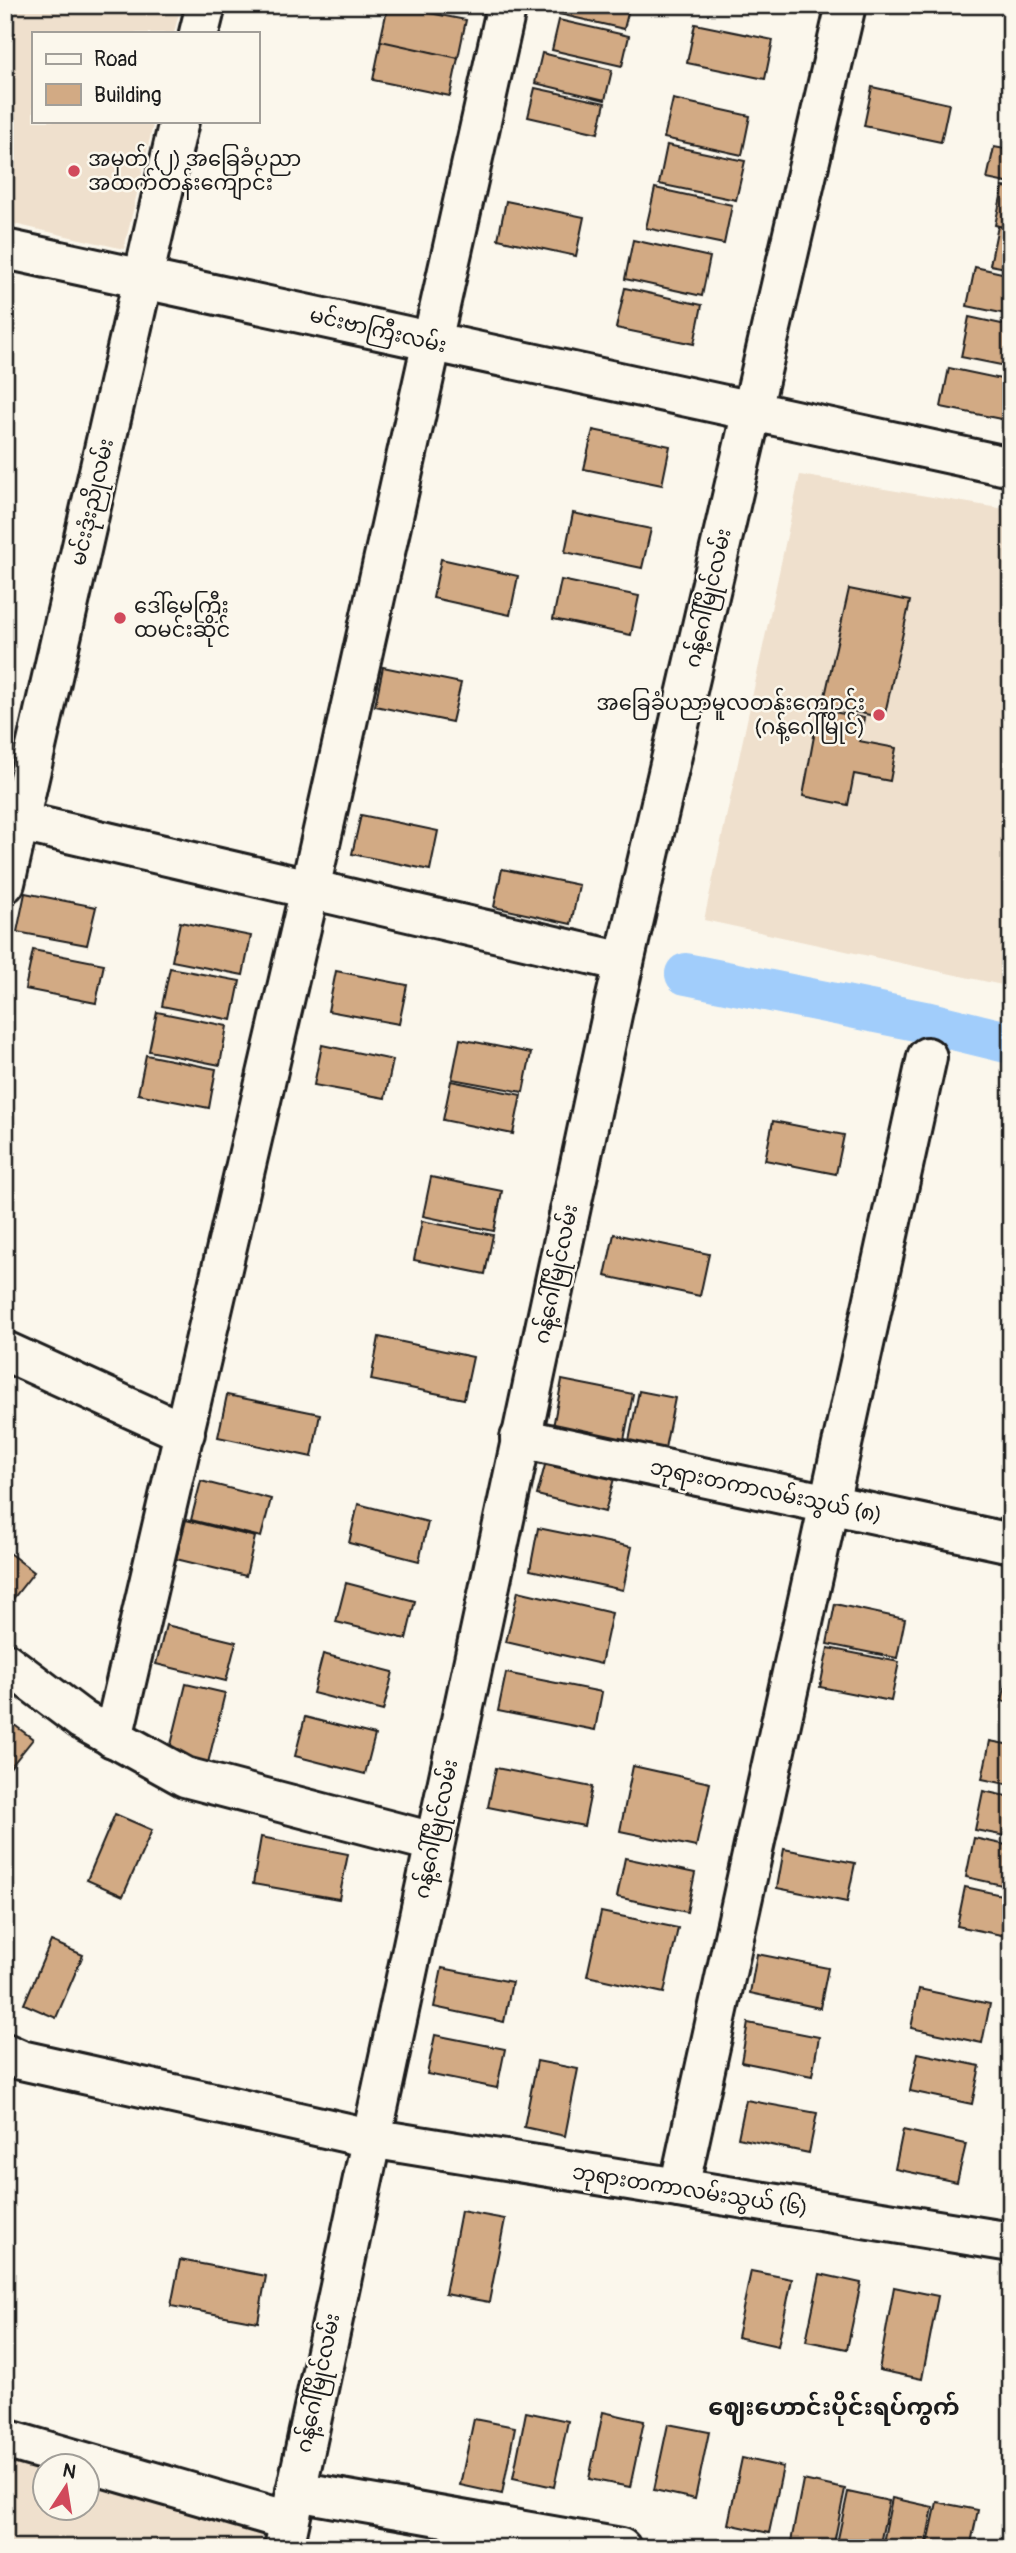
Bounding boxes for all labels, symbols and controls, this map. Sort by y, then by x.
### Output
legend [32,32,259,122]
text: Road [94,46,138,73]
text: Building [94,82,161,109]
place label: အမှတ် (၂) အခြေခံပညာ အထက်တန်းကျောင်း [88,143,301,201]
marker: အမှတ် (၂) အခြေခံပညာ အထက်တန်းကျောင်း [66,163,82,179]
street label: မင်းဗာကြီးလမ်း [306,299,450,362]
street label: မင်းဒုံးညိုလမ်း [62,435,123,569]
street label: ဂန့်ဂေါ်မြိုင်လမ်း [676,525,741,671]
place label: ဒေါ်မေကြီး ထမင်းဆိုင် [134,590,230,647]
marker: ဒေါ်မေကြီး ထမင်းဆိုင် [112,610,128,626]
place label: အခြေခံပညာမူလတန်းကျောင်း (ဂန့်ဂေါ်မြိုင်) [596,687,865,744]
marker: အခြေခံပညာမူလတန်းကျောင်း (ဂန့်ဂေါ်မြိုင်) [871,707,887,723]
street label: ဂန့်ဂေါ်မြိုင်လမ်း [526,1201,587,1347]
street label: ဘုရားတကာလမ်းသွယ် (၈) [647,1451,885,1532]
street label: ဂန့်ဂေါ်မြိုင်လမ်း [406,1756,467,1902]
street label: ဘုရားတကာလမ်းသွယ် (၆) [570,2156,810,2225]
street label: ဂန့်ဂေါ်မြိုင်လမ်း [288,2310,349,2456]
district label: ဈေးဟောင်းပိုင်းရပ်ကွက် [708,2391,960,2426]
north arrow [32,2452,102,2522]
text: N [61,2458,78,2484]

